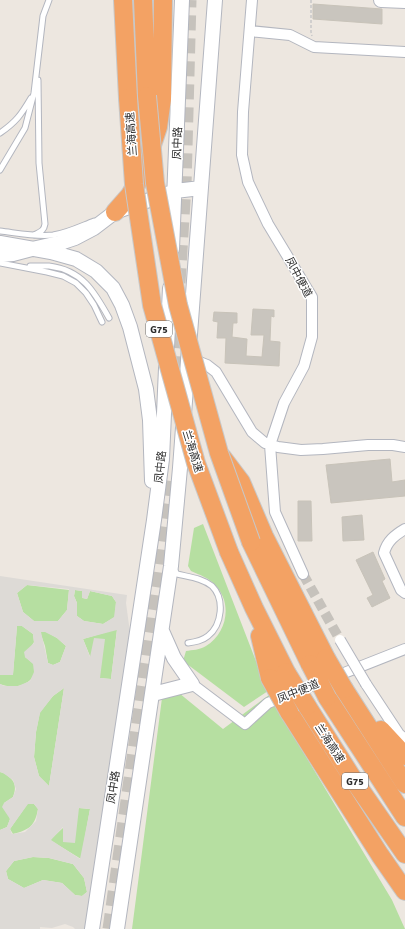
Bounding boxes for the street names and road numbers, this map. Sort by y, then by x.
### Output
street label: 兰海高速 [123,112,140,156]
street label: 凤中路 [170,126,185,160]
street label: 凤中便道 [282,255,315,300]
road number: G75 [146,321,172,337]
street label: 兰海高速 [180,428,205,474]
street label: 凤中路 [152,450,169,484]
street label: 凤中便道 [275,677,321,706]
street label: 兰海高速 [312,721,347,765]
street label: 凤中路 [104,770,122,804]
road number: G75 [342,773,368,789]

